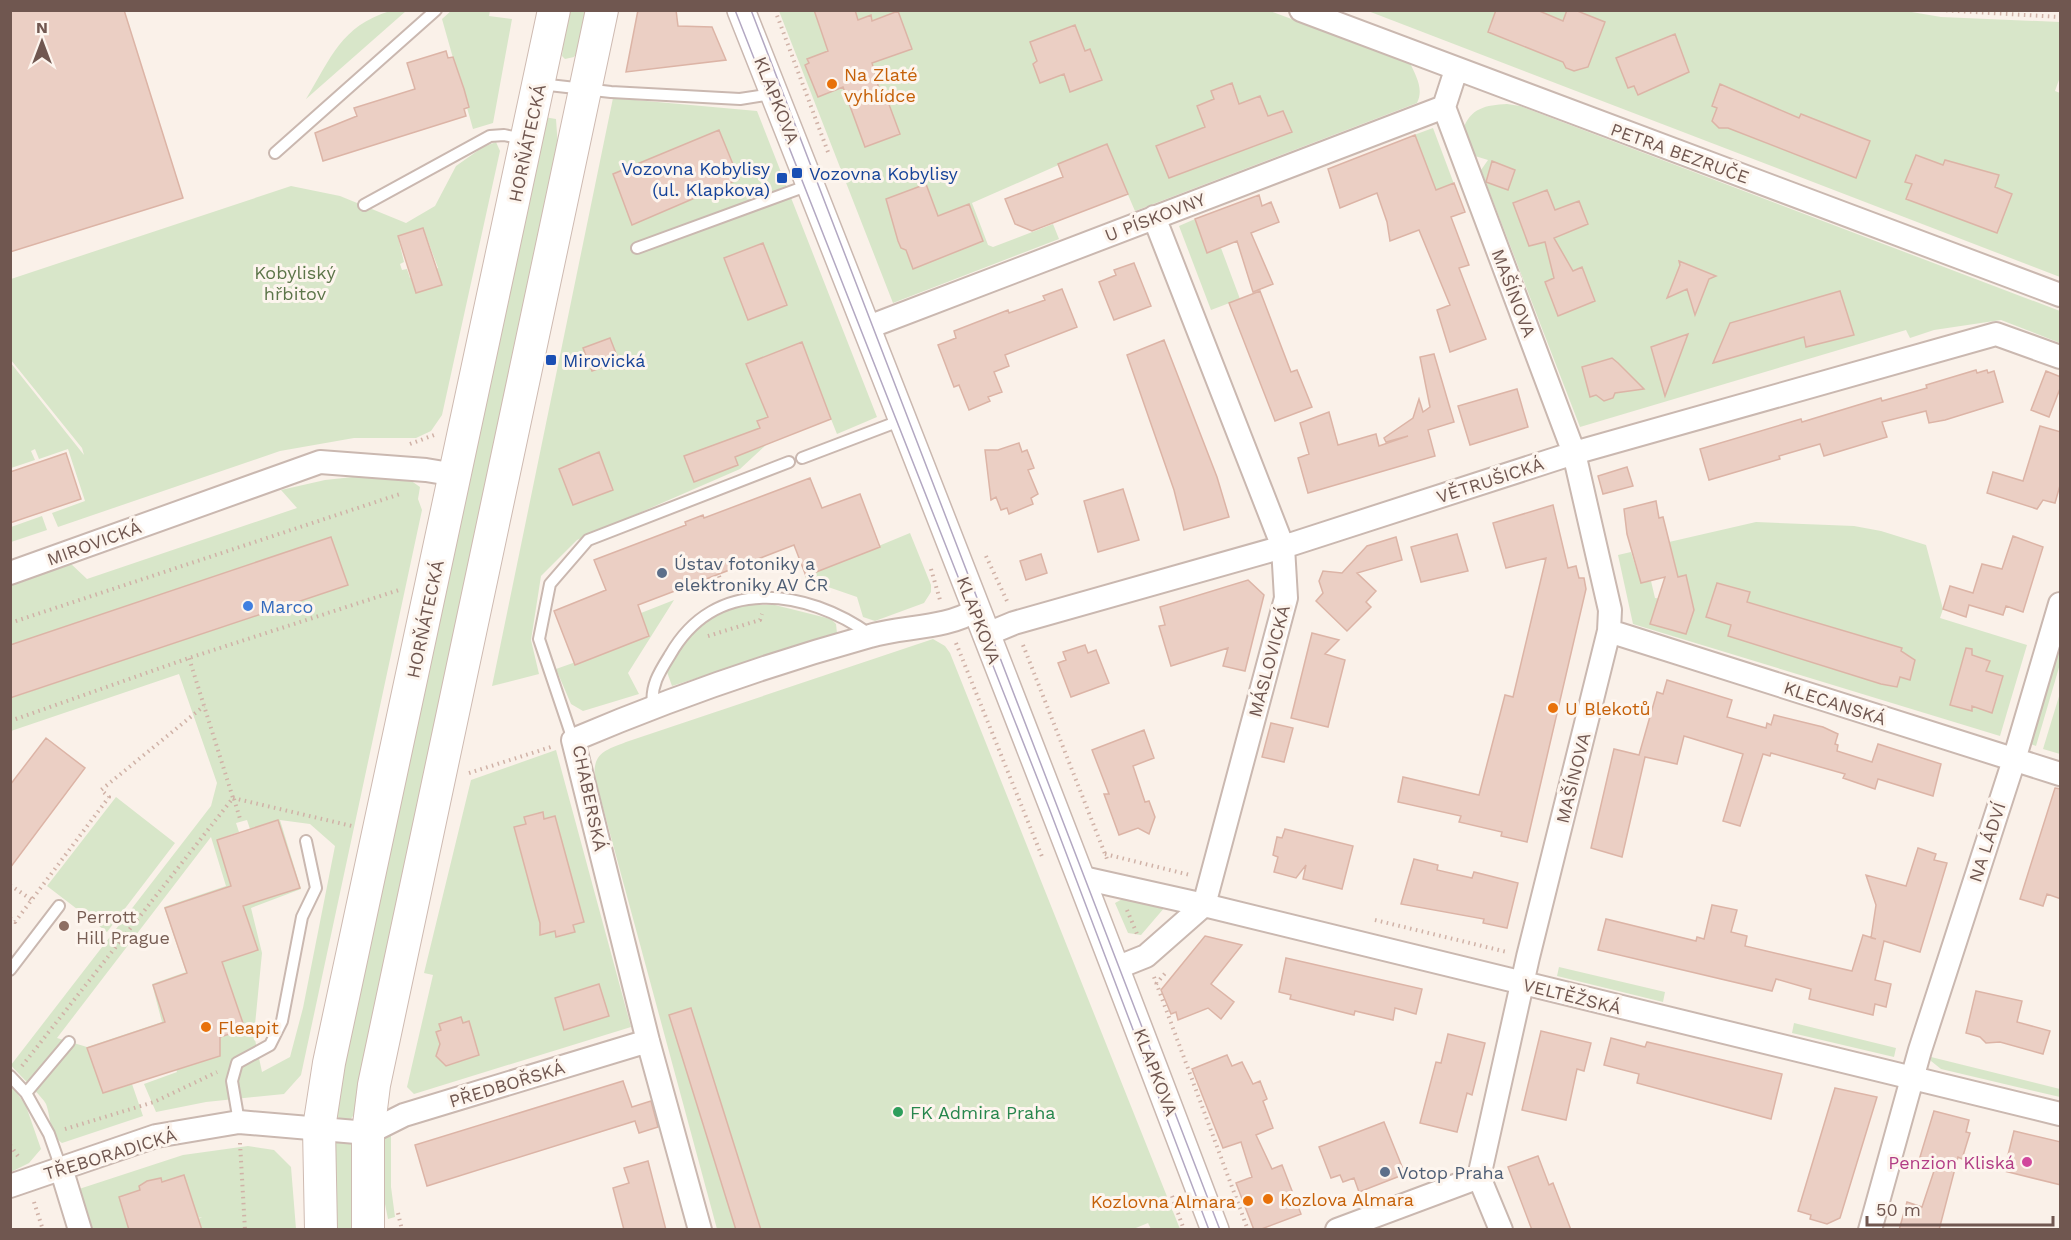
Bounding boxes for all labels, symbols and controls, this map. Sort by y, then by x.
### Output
north arrow [12,12,72,72]
text: N [36,18,48,37]
street label: KLAPKOVA [750,53,804,147]
place label: Na Zlaté vyhlídce [844,64,918,106]
marker: Na Zlaté vyhlídce [825,77,839,91]
street label: HORŇÁTECKÁ [504,82,550,204]
street label: PETRA BEZRUČE [1608,118,1752,188]
place label: Vozovna Kobylisy (ul. Klapkova) [621,158,771,200]
place label: Vozovna Kobylisy [809,163,959,184]
marker: Vozovna Kobylisy [790,166,804,180]
marker: Vozovna Kobylisy (ul. Klapkova) [775,171,789,185]
street label: U PÍSKOVNY [1102,188,1209,246]
street label: MAŠÍNOVA [1488,246,1540,340]
park label: Kobyliský hřbitov [254,262,336,304]
place label: Mirovická [563,350,645,371]
marker: Mirovická [544,353,558,367]
street label: VĚTRUŠICKÁ [1434,453,1546,507]
street label: MIROVICKÁ [44,516,144,570]
place label: Ústav fotoniky a elektroniky AV ČR [674,553,829,595]
street label: HORŇÁTECKÁ [402,558,448,680]
marker: Ústav fotoniky a elektroniky AV ČR [655,566,669,580]
street label: KLAPKOVA [953,573,1005,667]
place label: Marco [260,596,313,617]
marker: Marco [241,599,255,613]
street label: MÁSLOVICKÁ [1244,603,1294,719]
street label: KLECANSKÁ [1781,677,1889,729]
place label: U Blekotů [1565,698,1651,719]
marker: U Blekotů [1546,701,1560,715]
street label: MAŠÍNOVA [1552,730,1594,826]
street label: CHABERSKÁ [569,743,612,853]
street label: NA LÁDVÍ [1964,799,2010,885]
place label: Perrott Hill Prague [76,906,170,948]
marker: Perrott Hill Prague [57,919,71,933]
street label: VELTĚŽSKÁ [1521,974,1623,1018]
place label: Fleapit [218,1017,279,1038]
marker: Fleapit [199,1020,213,1034]
street label: KLAPKOVA [1130,1025,1182,1119]
street label: PŘEDBOŘSKÁ [447,1056,567,1112]
place label: FK Admira Praha [910,1102,1056,1123]
marker: FK Admira Praha [891,1105,905,1119]
street label: TŘEBORADICKÁ [41,1124,179,1184]
place label: Penzion Kliská [1888,1152,2015,1173]
marker: Penzion Kliská [2020,1155,2034,1169]
place label: Votop Praha [1397,1162,1504,1183]
marker: Votop Praha [1378,1165,1392,1179]
place label: Kozlova Almara [1280,1189,1414,1210]
scale bar [1867,1189,2053,1227]
place label: Kozlovna Almara [1091,1191,1236,1212]
marker: Kozlova Almara [1261,1192,1275,1206]
marker: Kozlovna Almara [1241,1194,1255,1208]
text: 50 m [1876,1199,1921,1220]

